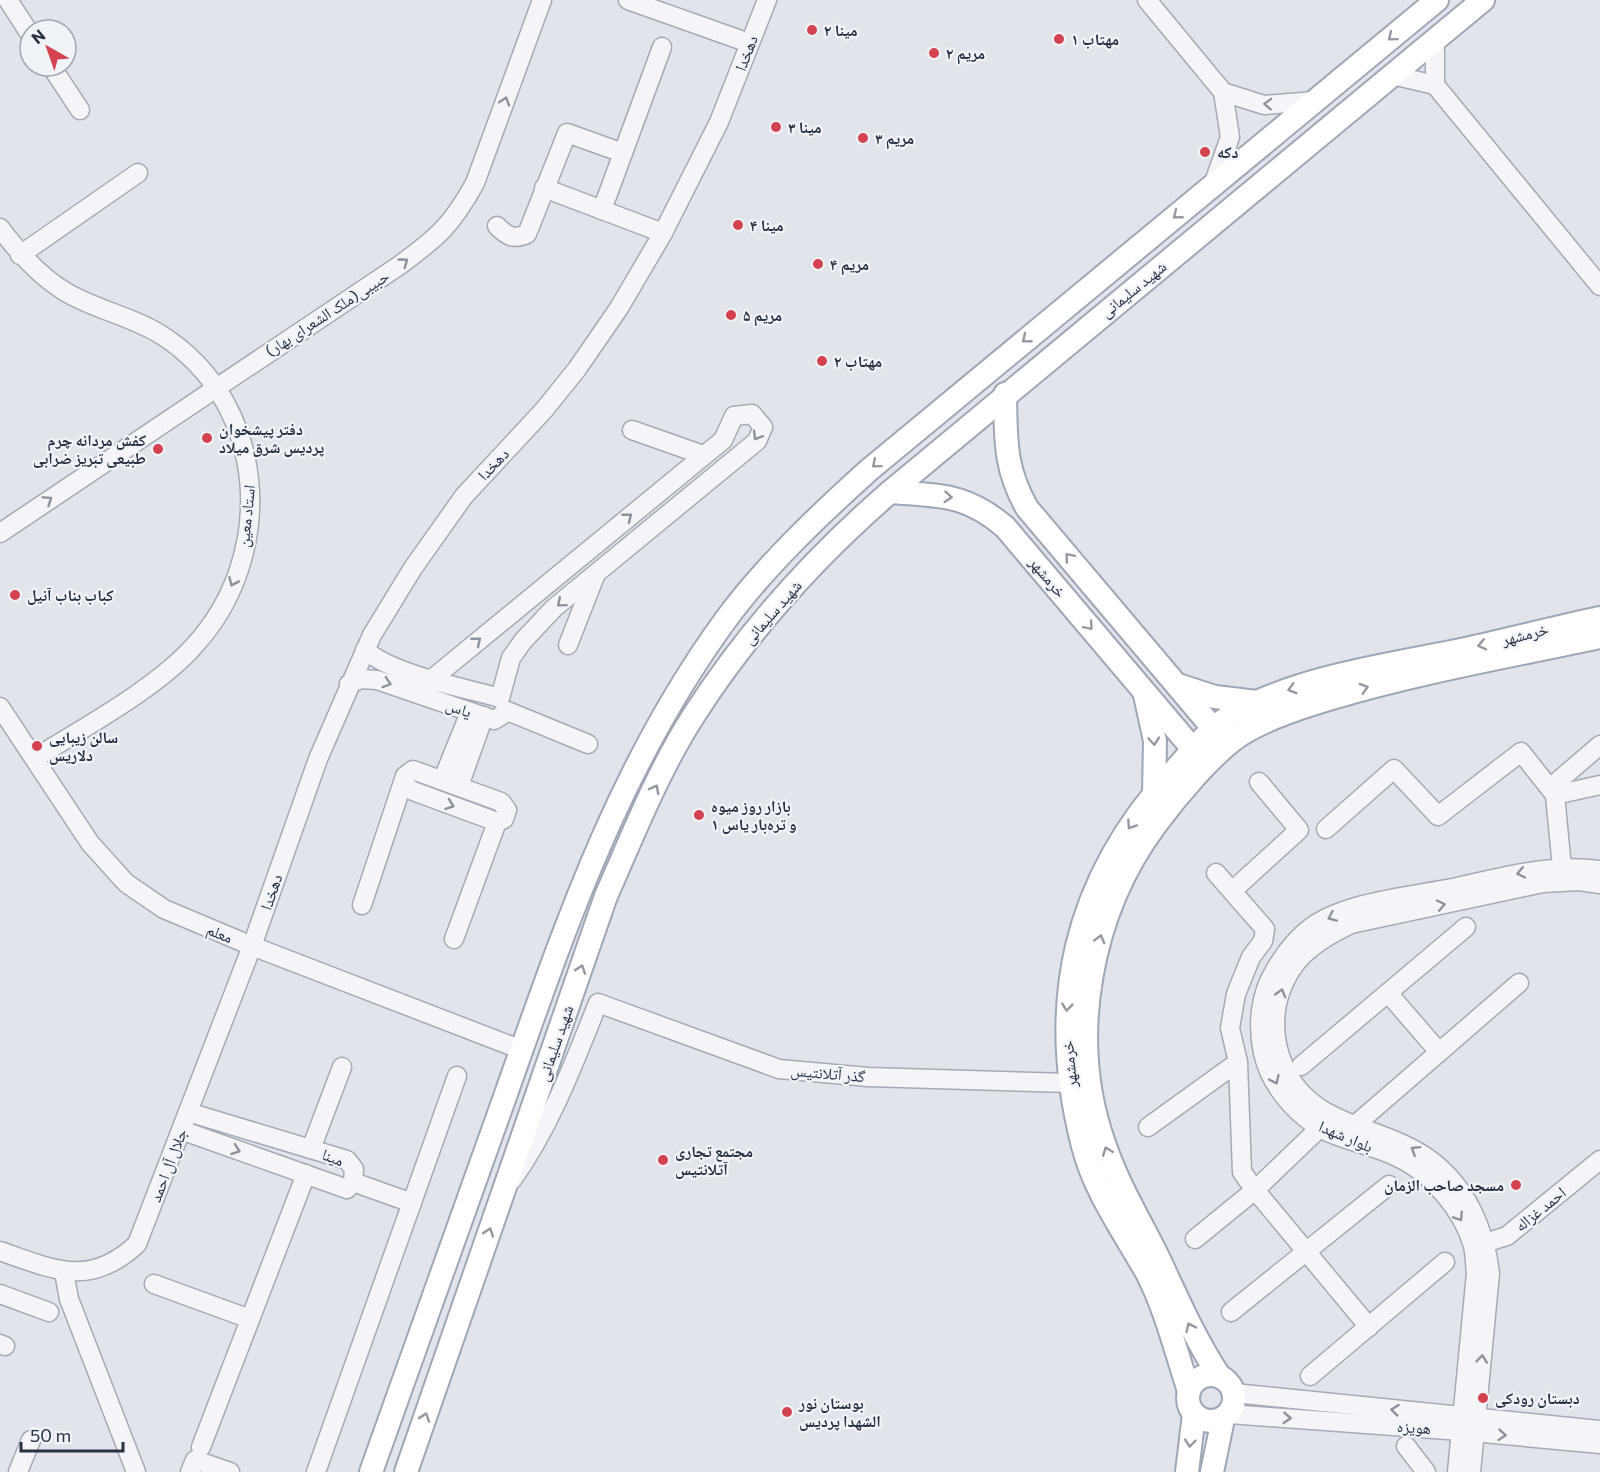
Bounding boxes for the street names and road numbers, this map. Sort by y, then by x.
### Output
street label: دهخدا [730,32,761,73]
street label: شهید سلیمانی [1096,256,1171,323]
street label: حبیبی(ملک الشعرای بهار) [261,265,393,361]
street label: دهخدا [473,444,512,484]
street label: استاد معین [233,484,260,548]
street label: خرمشهر [1025,552,1071,601]
street label: شهید سلیمانی [738,576,806,649]
street label: خرمشهر [1499,619,1550,650]
street label: یاس [443,694,474,723]
street label: دهخدا [256,871,286,912]
street label: معلم [204,919,236,948]
street label: شهید سلیمانی [533,1002,578,1084]
street label: خرمشهر [1057,1040,1081,1089]
street label: گذر آتلانتیس [790,1060,866,1087]
street label: بلوار شهدا [1316,1116,1376,1156]
street label: جلال آل احمد [145,1125,192,1205]
street label: مینا [320,1144,347,1170]
street label: احمد غزاله [1510,1182,1570,1236]
street label: هویزه [1396,1416,1432,1438]

